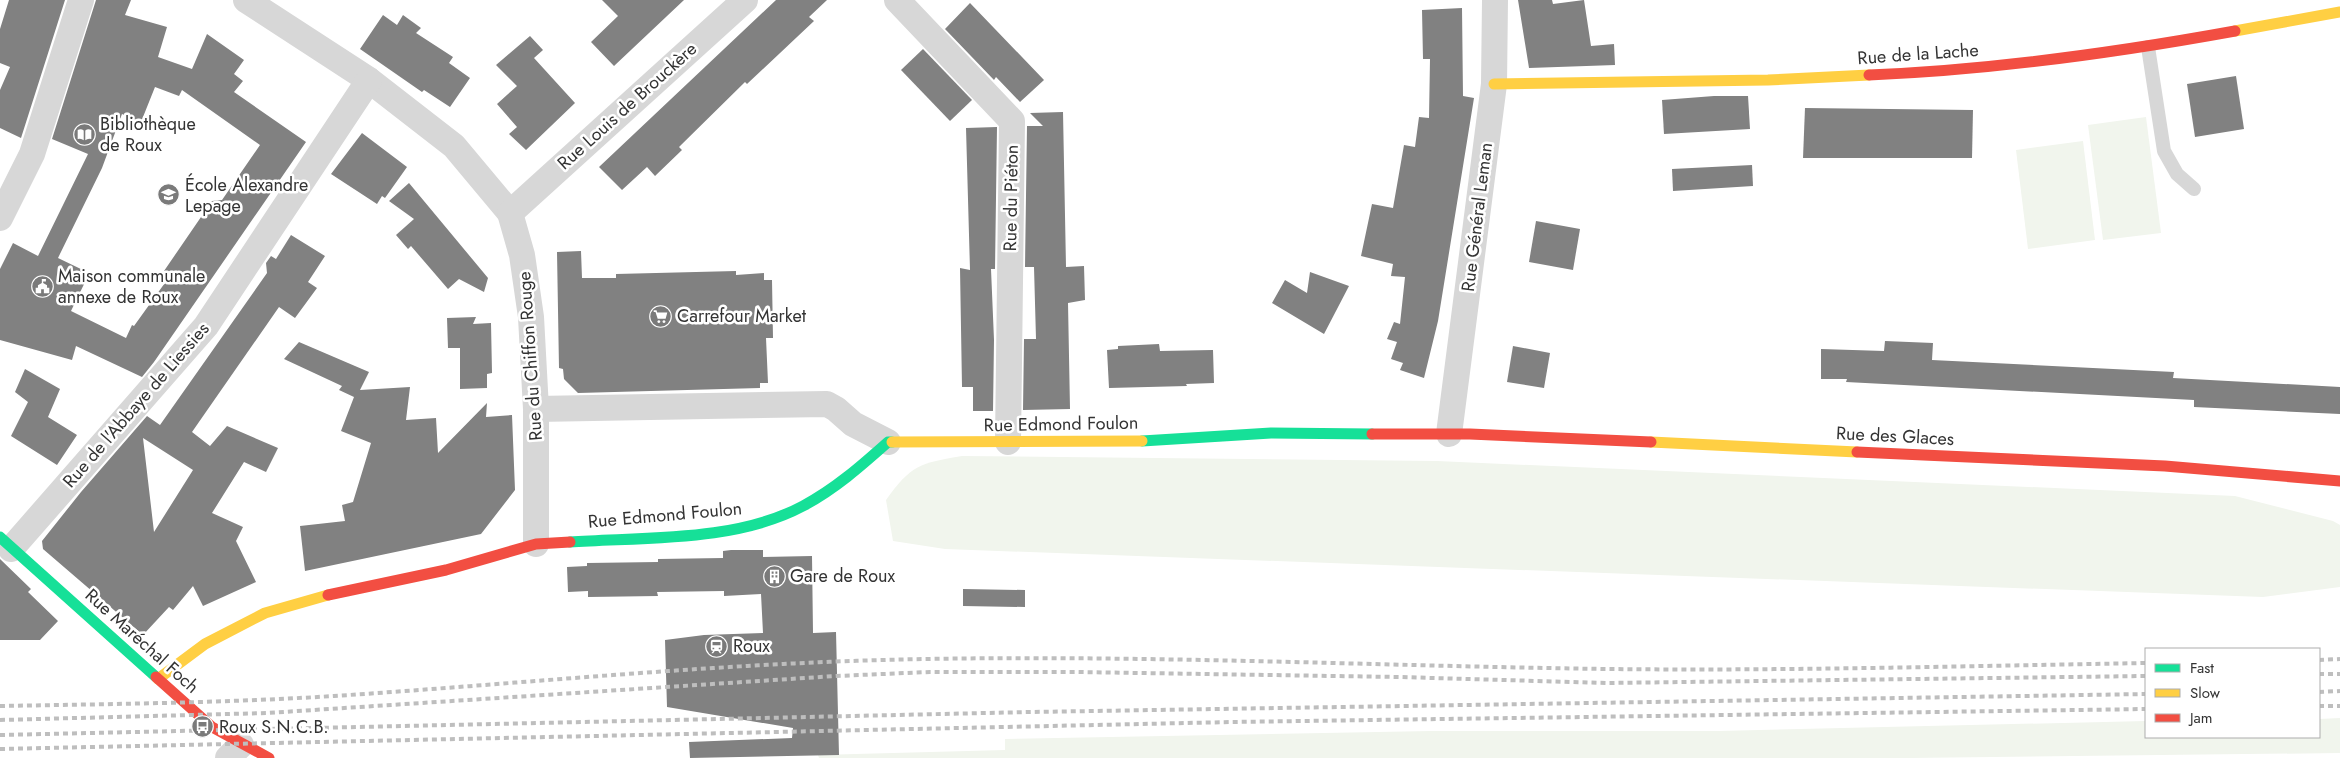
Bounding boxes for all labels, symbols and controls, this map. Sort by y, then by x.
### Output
street label: Rue Louis de Brouckère [552,36,702,176]
street label: Rue de la Lache [1857,37,1979,71]
place label: Bibliothèque de Roux [100,111,196,158]
library icon: Bibliothèque de Roux [72,122,96,146]
street label: Rue Général Leman [1455,141,1499,293]
street label: Rue du Piéton [997,144,1025,252]
place label: École Alexandre Lepage [185,172,308,219]
school or university icon: École Alexandre Lepage [157,183,181,207]
place label: Maison communale annexe de Roux [58,263,205,310]
street label: Rue du Chiffon Rouge [511,270,549,442]
public building icon: Maison communale annexe de Roux [30,274,54,298]
place label: Carrefour Market [677,303,807,329]
supermarket icon: Carrefour Market [649,304,673,328]
street label: Rue de l'Abbaye de Liessies [57,317,215,493]
street label: Rue Edmond Foulon [984,410,1138,438]
street label: Rue des Glaces [1835,420,1955,452]
street label: Rue Edmond Foulon [587,495,743,535]
place label: Gare de Roux [790,563,895,589]
building icon: Gare de Roux [762,564,786,588]
street label: Rue Maréchal Foch [79,583,205,699]
place label: Roux [733,633,770,659]
station icon: Roux [705,634,729,658]
legend [2145,648,2320,738]
text: Fast [2190,657,2214,679]
text: Slow [2190,682,2221,704]
text: Jam [2188,707,2213,729]
place label: Roux S.N.C.B. [219,714,329,740]
bus stop icon: Roux S.N.C.B. [191,715,215,739]

